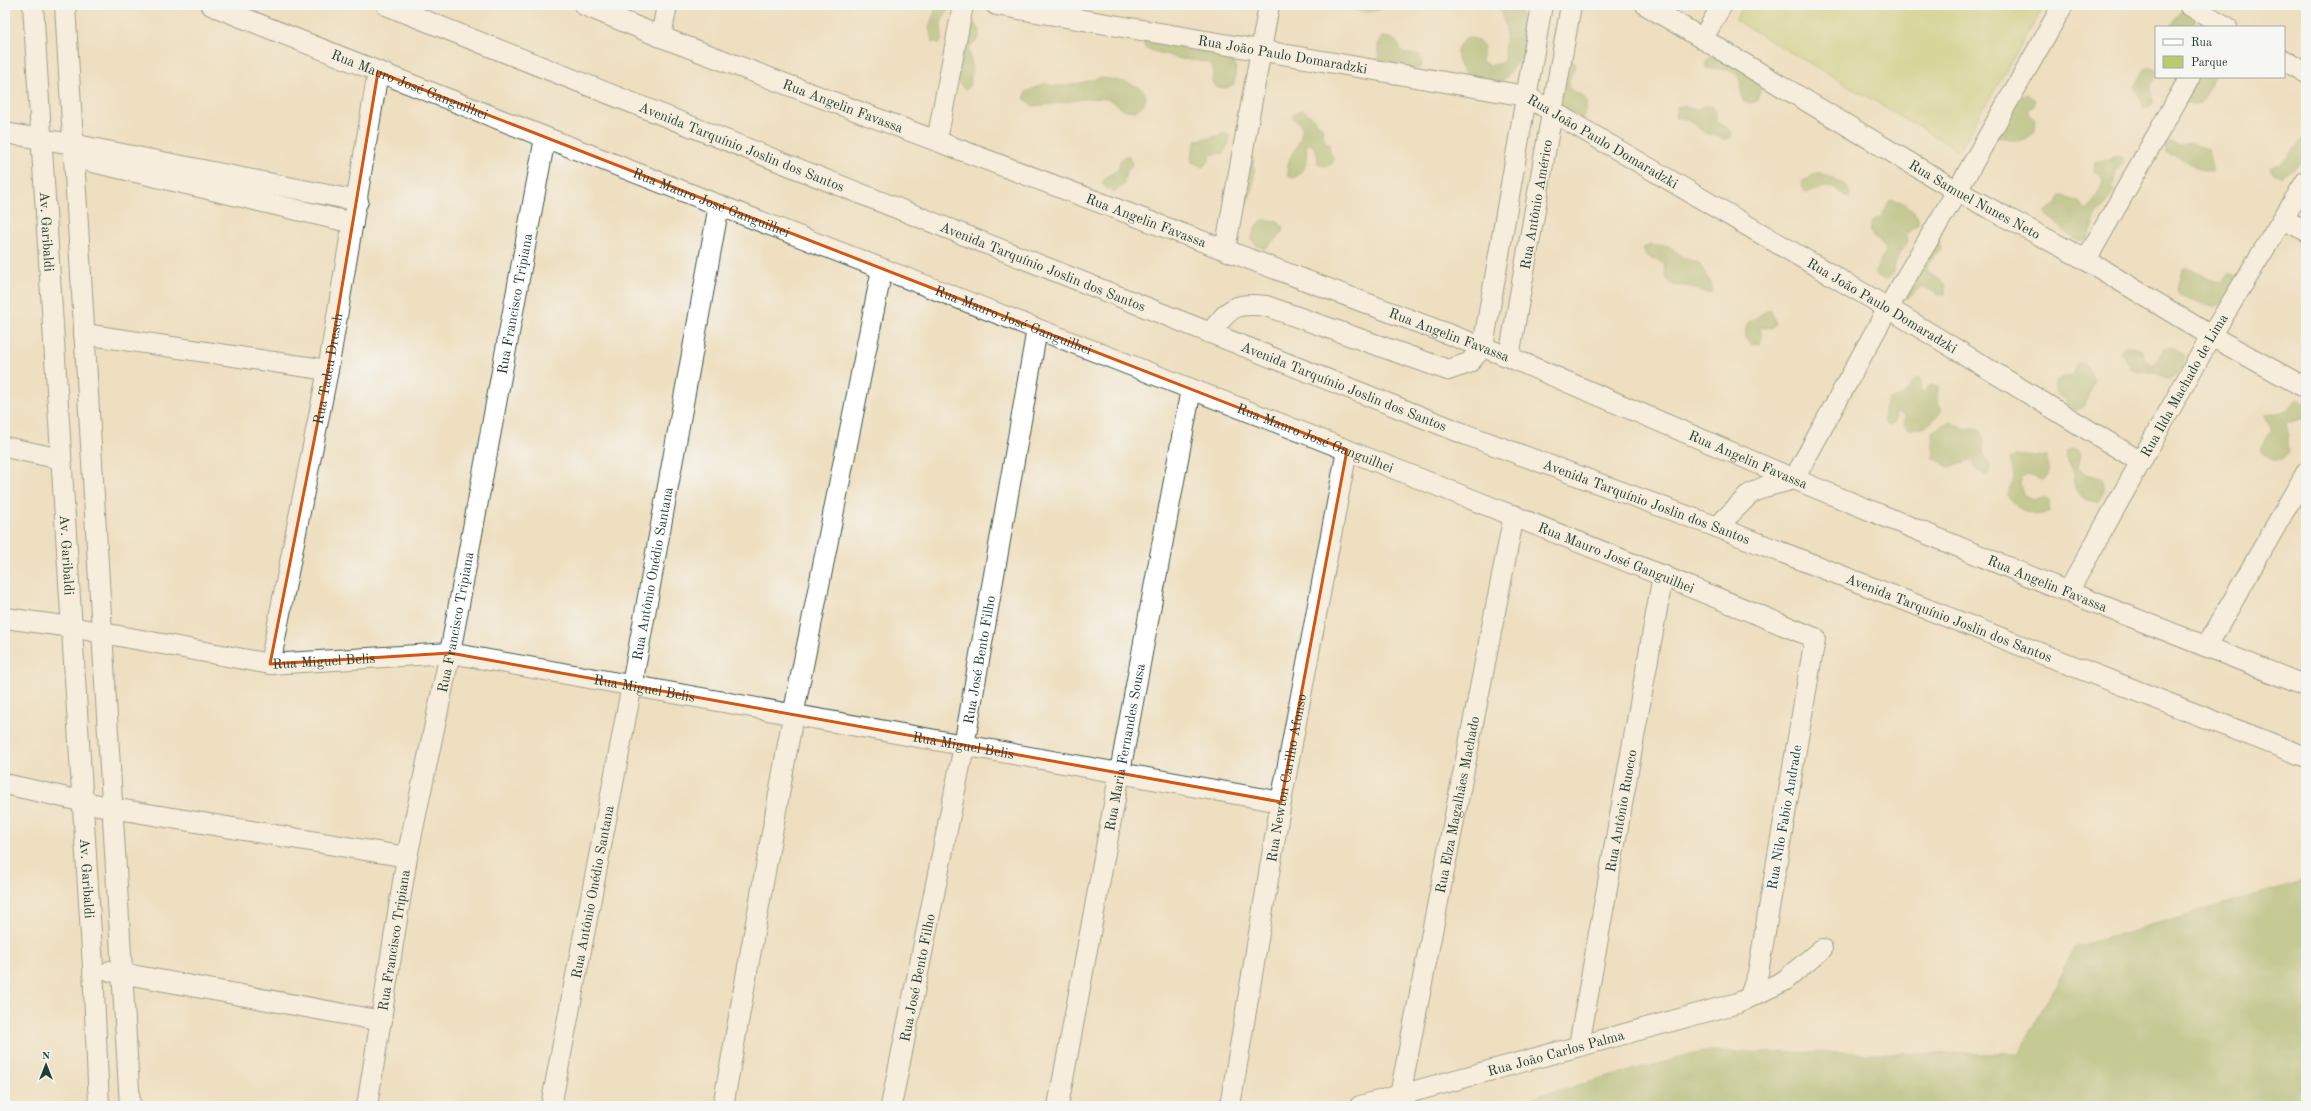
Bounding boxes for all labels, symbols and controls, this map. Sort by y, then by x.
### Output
legend [2155,26,2285,78]
street label: Rua João Paulo Domaradzki [1197,34,1369,77]
text: Rua [2191,37,2212,49]
street label: Rua Mauro José Ganguilhei [329,48,490,122]
text: Parque [2191,57,2228,69]
street label: Rua Angelin Favassa [781,78,905,136]
street label: Rua João Paulo Domaradzki [1525,93,1680,192]
street label: Avenida Tarquínio Joslin dos Santos [637,100,846,195]
street label: Rua Antônio Américo [1519,138,1555,271]
street label: Rua Samuel Nunes Neto [1906,158,2042,242]
street label: Rua Mauro José Ganguilhei [631,166,792,240]
street label: Av. Garibaldi [37,191,56,272]
street label: Rua Angelin Favassa [1084,192,1208,250]
street label: Avenida Tarquínio Joslin dos Santos [938,220,1147,314]
street label: Rua Francisco Tripiana [496,232,535,375]
street label: Rua João Paulo Domaradzki [1804,256,1959,356]
street label: Rua Mauro José Ganguilhei [933,284,1094,358]
street label: Rua Angelin Favassa [1387,306,1511,365]
street label: Rua Tadeu Dresch [311,312,345,426]
street label: Rua Ilda Machado de Lima [2139,312,2231,460]
street label: Avenida Tarquínio Joslin dos Santos [1239,340,1448,434]
street label: Rua Mauro José Ganguilhei [1235,401,1395,476]
street label: Rua Angelin Favassa [1686,429,1809,492]
street label: Avenida Tarquínio Joslin dos Santos [1541,458,1752,547]
street label: Rua Antônio Onédio Santana [631,486,676,662]
street label: Av. Garibaldi [57,514,76,596]
street label: Rua Mauro José Ganguilhei [1536,521,1696,596]
street label: Rua Francisco Tripiana [436,551,477,694]
street label: Rua Angelin Favassa [1985,554,2109,615]
street label: Avenida Tarquínio Joslin dos Santos [1844,572,2054,665]
street label: Rua José Bento Filho [962,594,998,725]
street label: Rua Miguel Belis [272,652,376,672]
street label: Rua Maria Fernandes Sousa [1103,662,1148,832]
street label: Rua Miguel Belis [593,673,696,705]
street label: Rua Newton Carilho Afonso [1265,693,1309,863]
street label: Rua Elza Magalhães Machado [1434,715,1482,895]
street label: Rua Miguel Belis [911,730,1015,762]
street label: Rua Nilo Fabio Andrade [1765,744,1805,891]
street label: Rua Antônio Ruocco [1604,748,1640,873]
street label: Rua Antônio Onédio Santana [570,804,617,980]
street label: Av. Garibaldi [77,838,96,919]
street label: Rua Francisco Tripiana [376,869,413,1012]
street label: Rua José Bento Filho [898,912,938,1043]
street label: Rua João Carlos Palma [1486,1028,1626,1079]
north arrow [26,1045,66,1085]
text: N [42,1051,51,1062]

